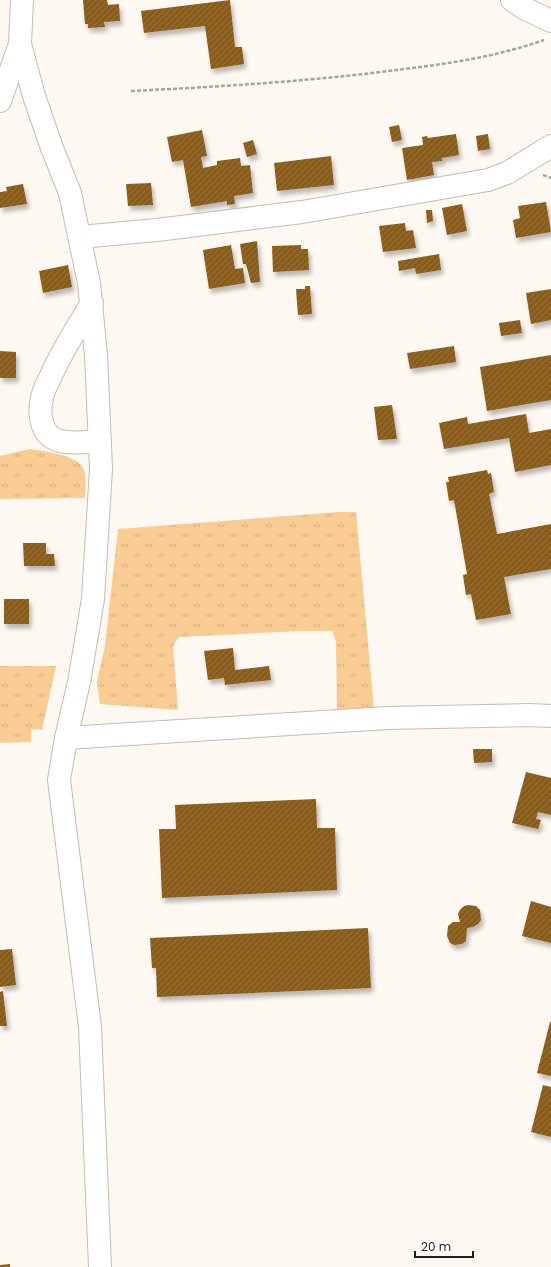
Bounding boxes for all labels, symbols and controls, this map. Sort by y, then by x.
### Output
scale bar [415,1233,473,1259]
text: 20 m [421,1238,451,1255]

